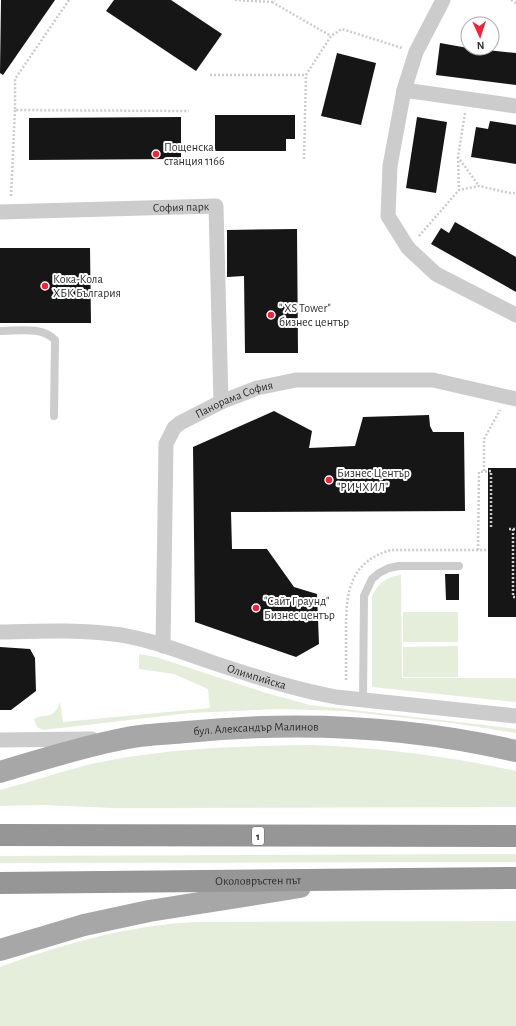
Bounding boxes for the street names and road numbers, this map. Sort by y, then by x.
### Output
street label: София парк [152,200,210,214]
street label: Панорама София [193,379,274,420]
street label: Олимпийска [225,662,288,691]
street label: бул. Александър Малинов [193,720,319,738]
road number: 1 [252,827,264,845]
street label: Околовръстен път [215,874,302,887]

